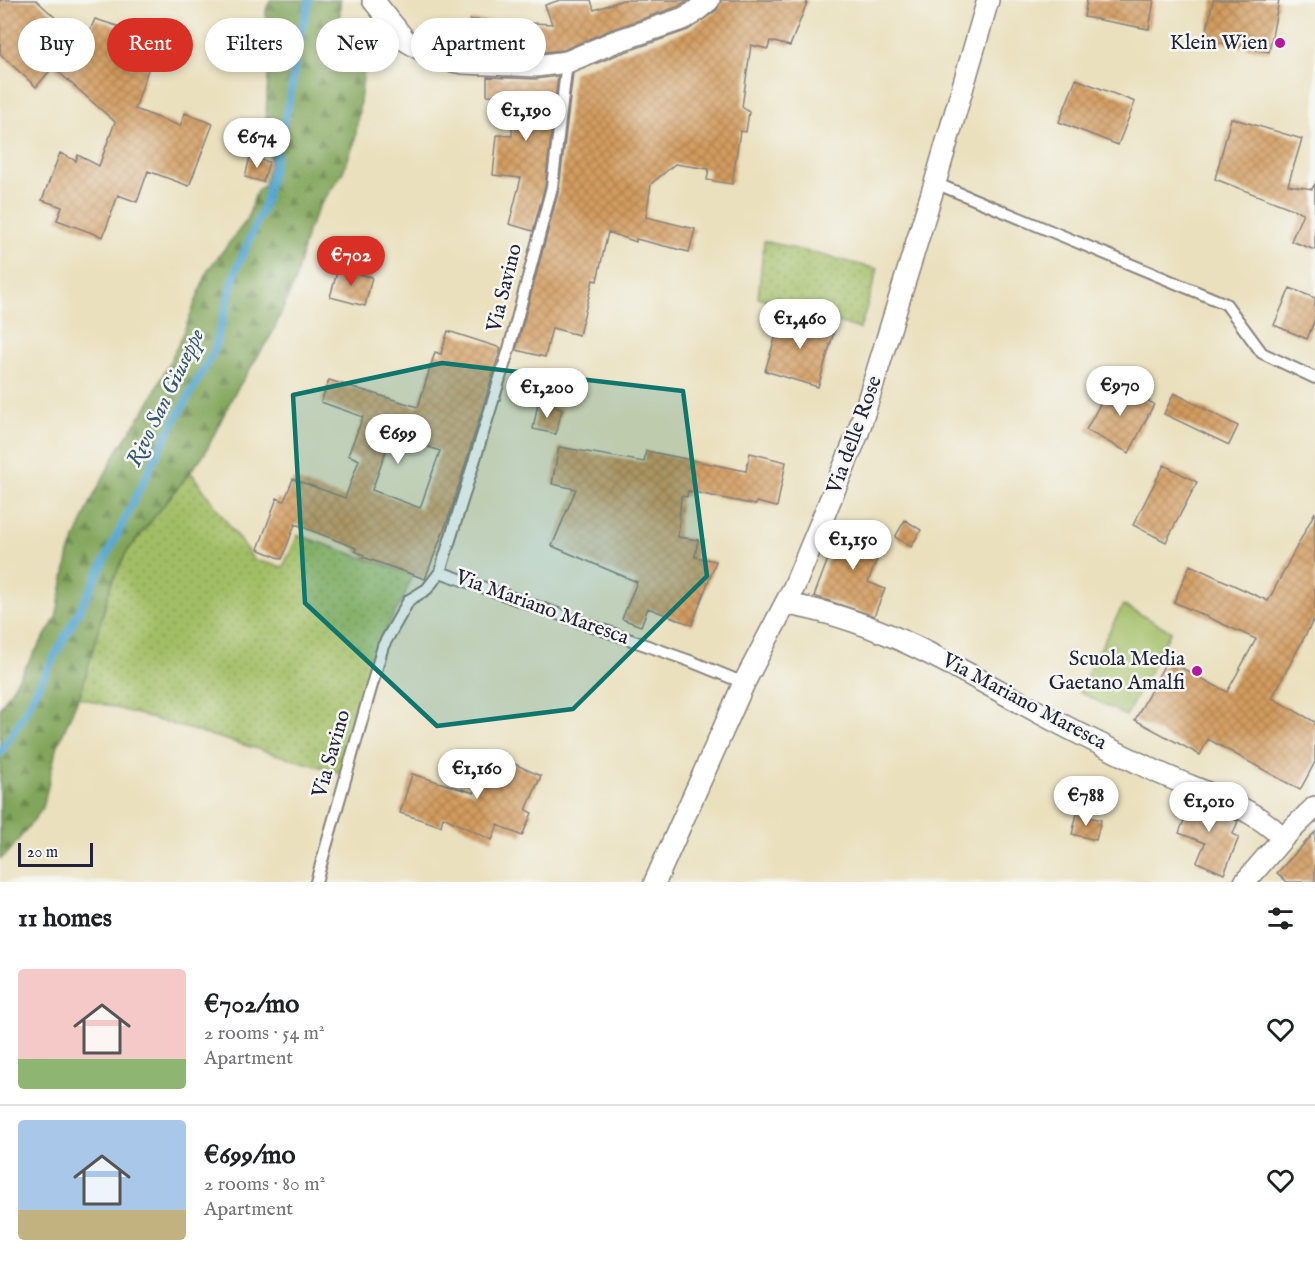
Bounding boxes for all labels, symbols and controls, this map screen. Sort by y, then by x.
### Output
chip: Buy [18,18,95,72]
chip: Rent [107,18,193,72]
chip: Filters [205,18,304,72]
chip: New [316,18,399,72]
chip: Apartment [411,18,546,72]
place label: Klein Wien [1170,30,1268,57]
marker: Klein Wien [1273,36,1287,50]
pin: €1,190 [477,91,575,142]
text: €1,190 [501,98,551,123]
pin: €674 [221,118,293,169]
text: €674 [237,125,277,150]
pin: €702 [315,236,387,287]
street label: Via Savino [481,241,529,336]
text: €702 [331,243,371,268]
pin: €1,460 [751,299,849,350]
text: €1,460 [773,306,827,331]
water label: Rivo San Giuseppe [121,324,212,471]
pin: €970 [1084,366,1156,417]
pin: €1,200 [498,368,596,419]
street label: Via delle Rose [821,372,889,499]
text: €970 [1100,373,1140,398]
text: €1,200 [520,375,574,400]
pin: €699 [362,414,434,465]
text: €699 [379,421,417,446]
pin: €1,150 [804,520,902,571]
text: €1,150 [829,527,877,552]
street label: Via Mariano Maresca [450,564,633,652]
place label: Scuola Media Gaetano Amalfi [1049,646,1186,697]
street label: Via Mariano Maresca [936,647,1112,757]
marker: Scuola Media Gaetano Amalfi [1190,664,1204,678]
street label: Via Savino [306,707,357,802]
pin: €1,160 [428,749,526,800]
text: €1,160 [452,756,502,781]
pin: €788 [1050,776,1122,827]
pin: €1,010 [1160,782,1258,833]
text: €788 [1068,783,1104,808]
text: €1,010 [1183,789,1235,814]
scale bar [18,840,93,868]
text: 20 m [27,843,58,863]
text: 11 homes [18,902,112,935]
icon: filters [1264,902,1297,935]
text: €702/mo [204,988,299,1021]
icon: home [66,993,138,1065]
icon: heart [1264,1013,1297,1046]
text: 2 rooms · 54 m² [204,1021,325,1046]
text: Apartment [204,1046,293,1071]
text: €699/mo [204,1139,296,1172]
icon: home [66,1144,138,1216]
icon: heart [1264,1164,1297,1197]
text: 2 rooms · 80 m² [204,1172,325,1197]
text: Apartment [204,1197,293,1222]

